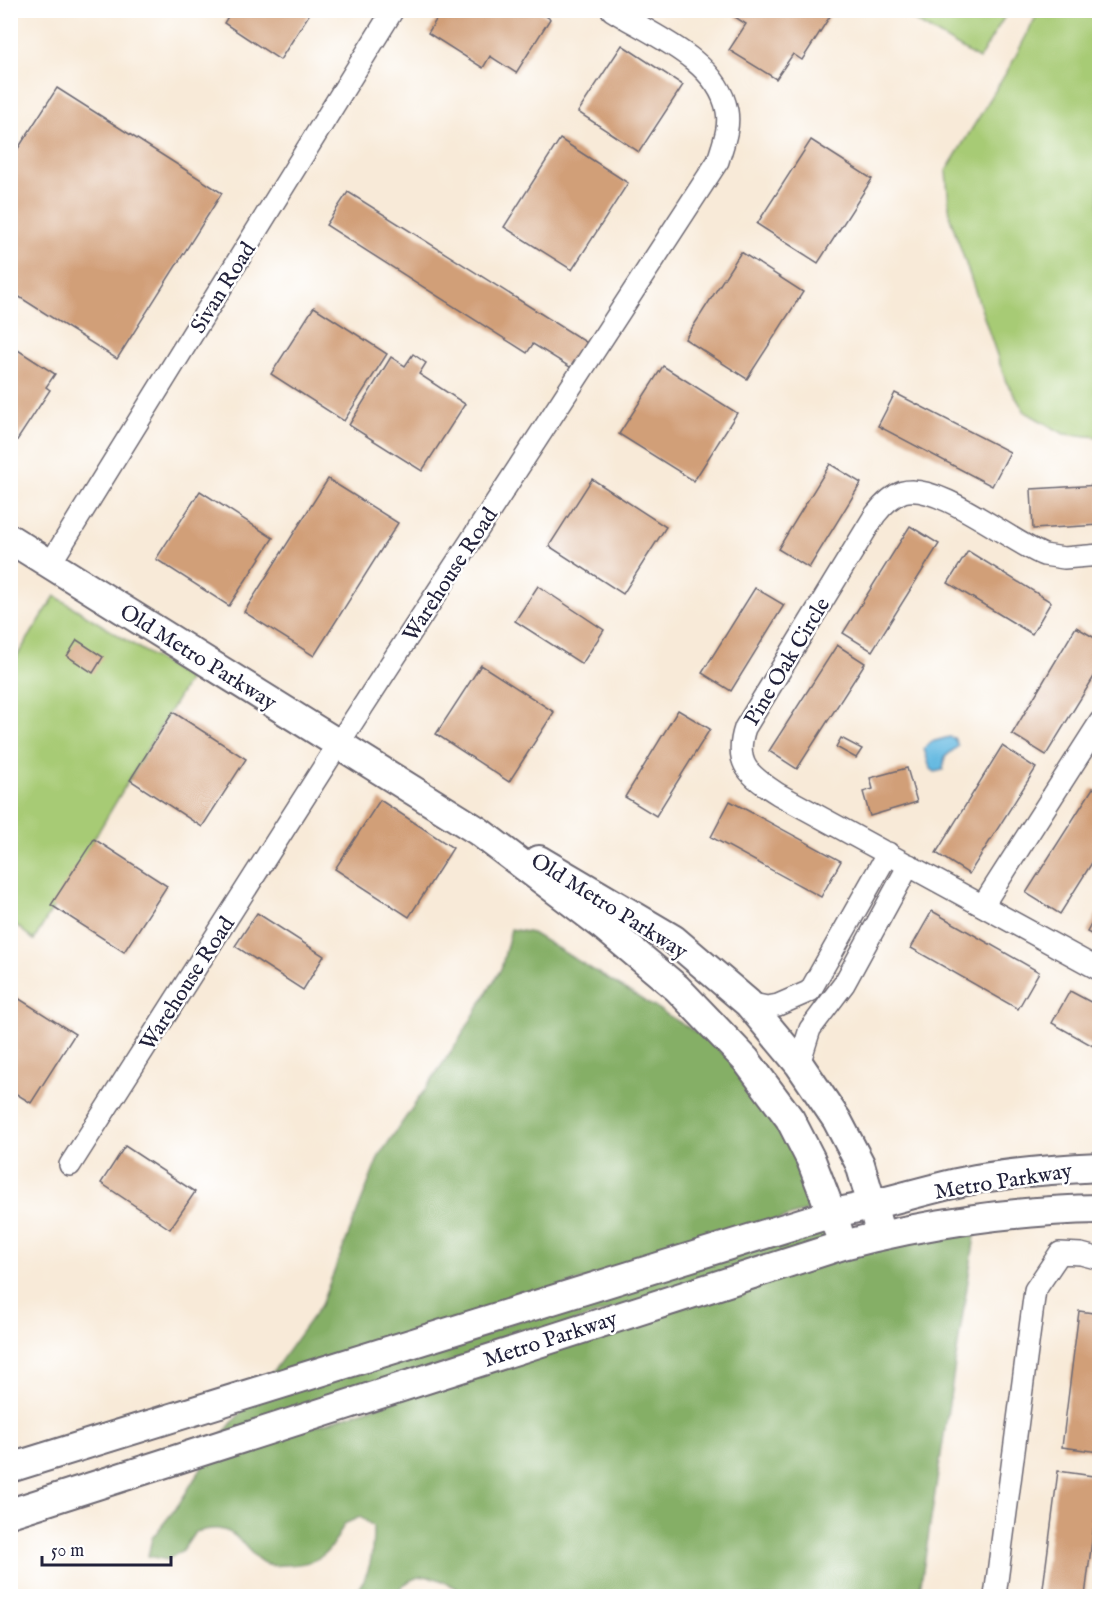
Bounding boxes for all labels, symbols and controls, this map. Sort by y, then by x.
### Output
street label: Sivan Road [185,237,263,339]
street label: Warehouse Road [397,502,505,647]
street label: Pine Oak Circle [738,593,837,731]
street label: Old Metro Parkway [114,598,282,717]
street label: Old Metro Parkway [525,847,693,966]
street label: Warehouse Road [134,911,242,1056]
street label: Metro Parkway [932,1157,1074,1207]
street label: Metro Parkway [480,1305,621,1375]
scale bar [42,1529,171,1567]
text: 50 m [51,1540,84,1563]

